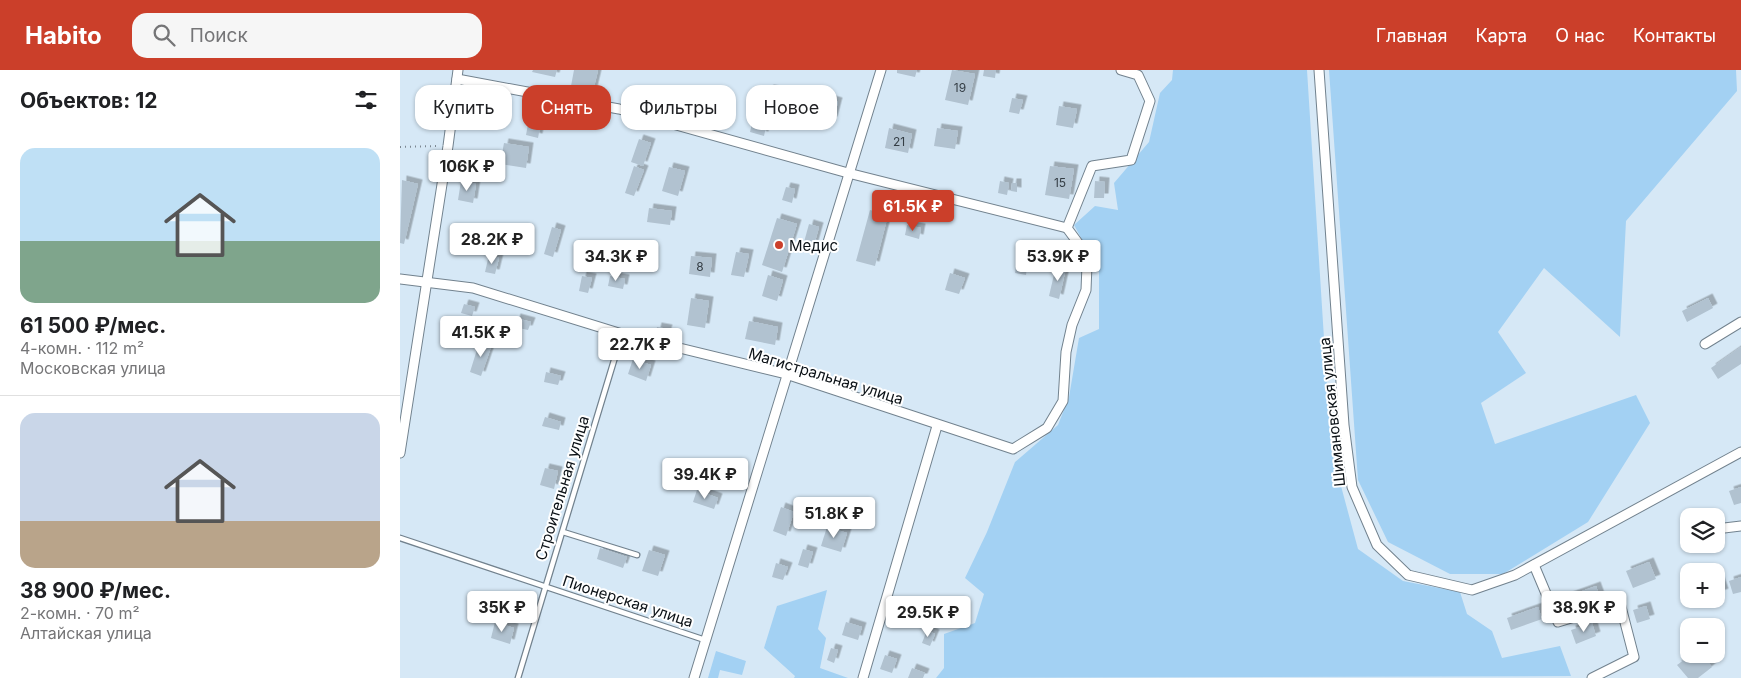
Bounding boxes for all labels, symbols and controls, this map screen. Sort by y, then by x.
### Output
search box [132,13,482,58]
text: Habito [25,21,102,50]
icon: search [150,21,178,49]
text: Поиск [190,24,248,47]
text: Главная [1376,25,1447,46]
text: Карта [1475,25,1527,46]
text: О нас [1555,25,1605,46]
text: Контакты [1633,25,1716,46]
house number: 19 [954,80,966,95]
chip: Купить [415,85,512,130]
chip: Снять [522,85,611,130]
chip: Фильтры [621,85,736,130]
chip: Новое [746,85,837,130]
icon: filters [352,86,380,114]
text: Объектов: 12 [20,88,157,113]
house number: 21 [893,134,905,149]
pin: 106K ₽ [426,150,508,192]
text: 106K ₽ [439,156,495,176]
house number: 15 [1054,175,1066,190]
icon: home [155,180,245,270]
pin: 61.5K ₽ [867,190,959,232]
text: 61.5K ₽ [883,196,943,216]
pin: 28.2K ₽ [446,222,538,265]
text: 28.2K ₽ [461,229,523,249]
place label: Медис [789,236,838,255]
marker: Медис [773,239,785,251]
pin: 34.3K ₽ [570,240,662,282]
pin: 53.9K ₽ [1012,240,1104,282]
text: 34.3K ₽ [584,246,648,266]
text: 53.9K ₽ [1027,246,1089,266]
house number: 8 [696,259,704,274]
text: 61 500 ₽/мес. [20,313,166,338]
pin: 41.5K ₽ [435,316,527,358]
text: 41.5K ₽ [451,322,511,342]
pin: 22.7K ₽ [594,328,686,370]
text: 22.7K ₽ [609,334,671,354]
street label: Шимановская улица [1315,337,1349,487]
text: 4-комн. · 112 m² [20,338,144,358]
street label: Магистральная улица [746,343,906,409]
text: Московская улица [20,358,166,378]
street label: Строительная улица [531,413,593,563]
icon: home [155,446,245,536]
pin: 39.4K ₽ [659,458,751,500]
text: 39.4K ₽ [673,464,737,484]
pin: 51.8K ₽ [788,496,880,539]
text: 51.8K ₽ [804,503,864,523]
map controls [1680,508,1725,663]
button: layers [1680,508,1725,553]
button: + [1680,563,1725,608]
street label: Пионерская улица [560,571,696,631]
text: 38 900 ₽/мес. [20,578,171,603]
pin: 35K ₽ [467,590,537,633]
pin: 38.9K ₽ [1538,590,1630,633]
pin: 29.5K ₽ [882,596,974,638]
text: 35K ₽ [478,597,526,617]
text: 38.9K ₽ [1552,597,1616,617]
text: 29.5K ₽ [897,602,959,622]
text: 2-комн. · 70 m² [20,603,140,623]
button: − [1680,618,1725,663]
text: Алтайская улица [20,623,152,643]

